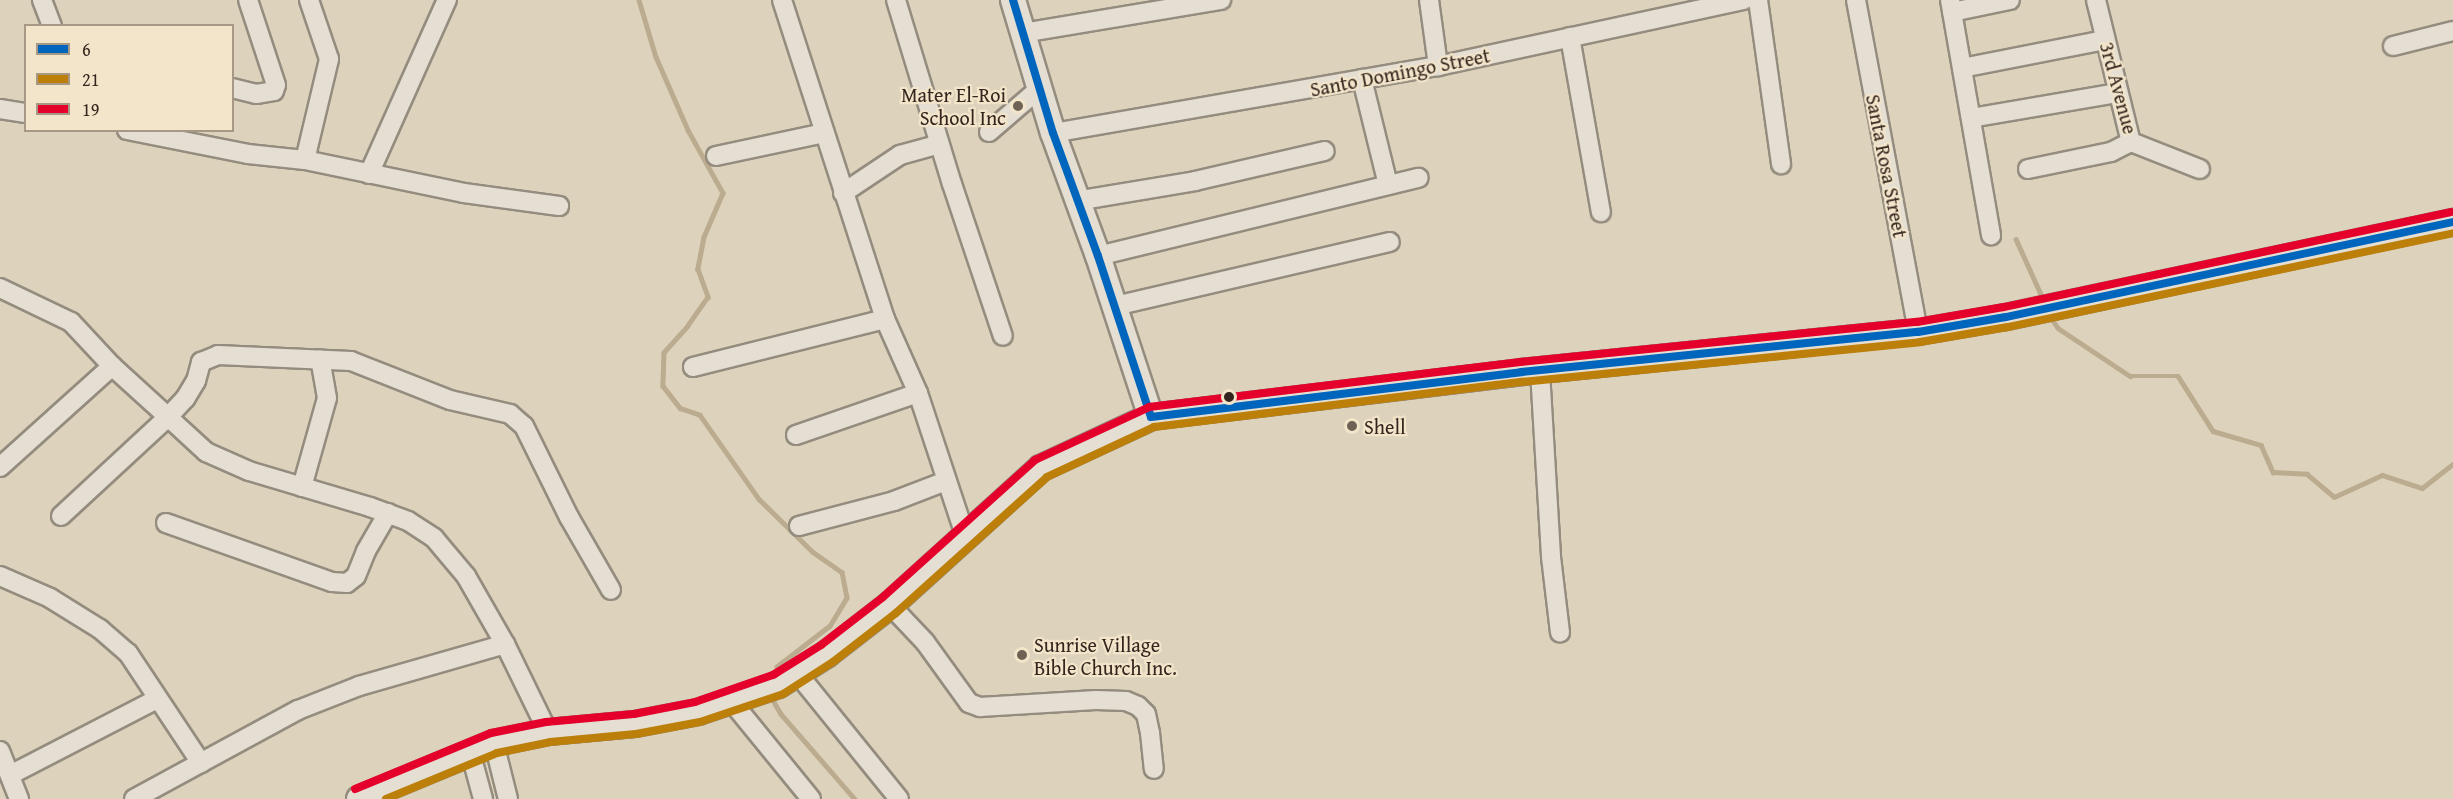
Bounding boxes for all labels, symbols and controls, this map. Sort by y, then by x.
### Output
legend [24,24,234,132]
text: 6 [82,36,91,63]
street label: 3rd Avenue [2095,39,2143,137]
street label: Santo Domingo Street [1308,43,1492,101]
text: 21 [82,66,99,93]
place label: Mater El-Roi School Inc [901,83,1006,130]
street label: Santa Rosa Street [1861,92,1913,240]
text: 19 [82,96,99,123]
marker: Mater El-Roi School Inc [1011,99,1025,113]
unlabelled marker [1223,391,1235,403]
place label: Shell [1364,414,1406,438]
marker: Shell [1345,419,1359,433]
place label: Sunrise Village Bible Church Inc. [1034,632,1177,679]
marker: Sunrise Village Bible Church Inc. [1015,648,1029,662]

